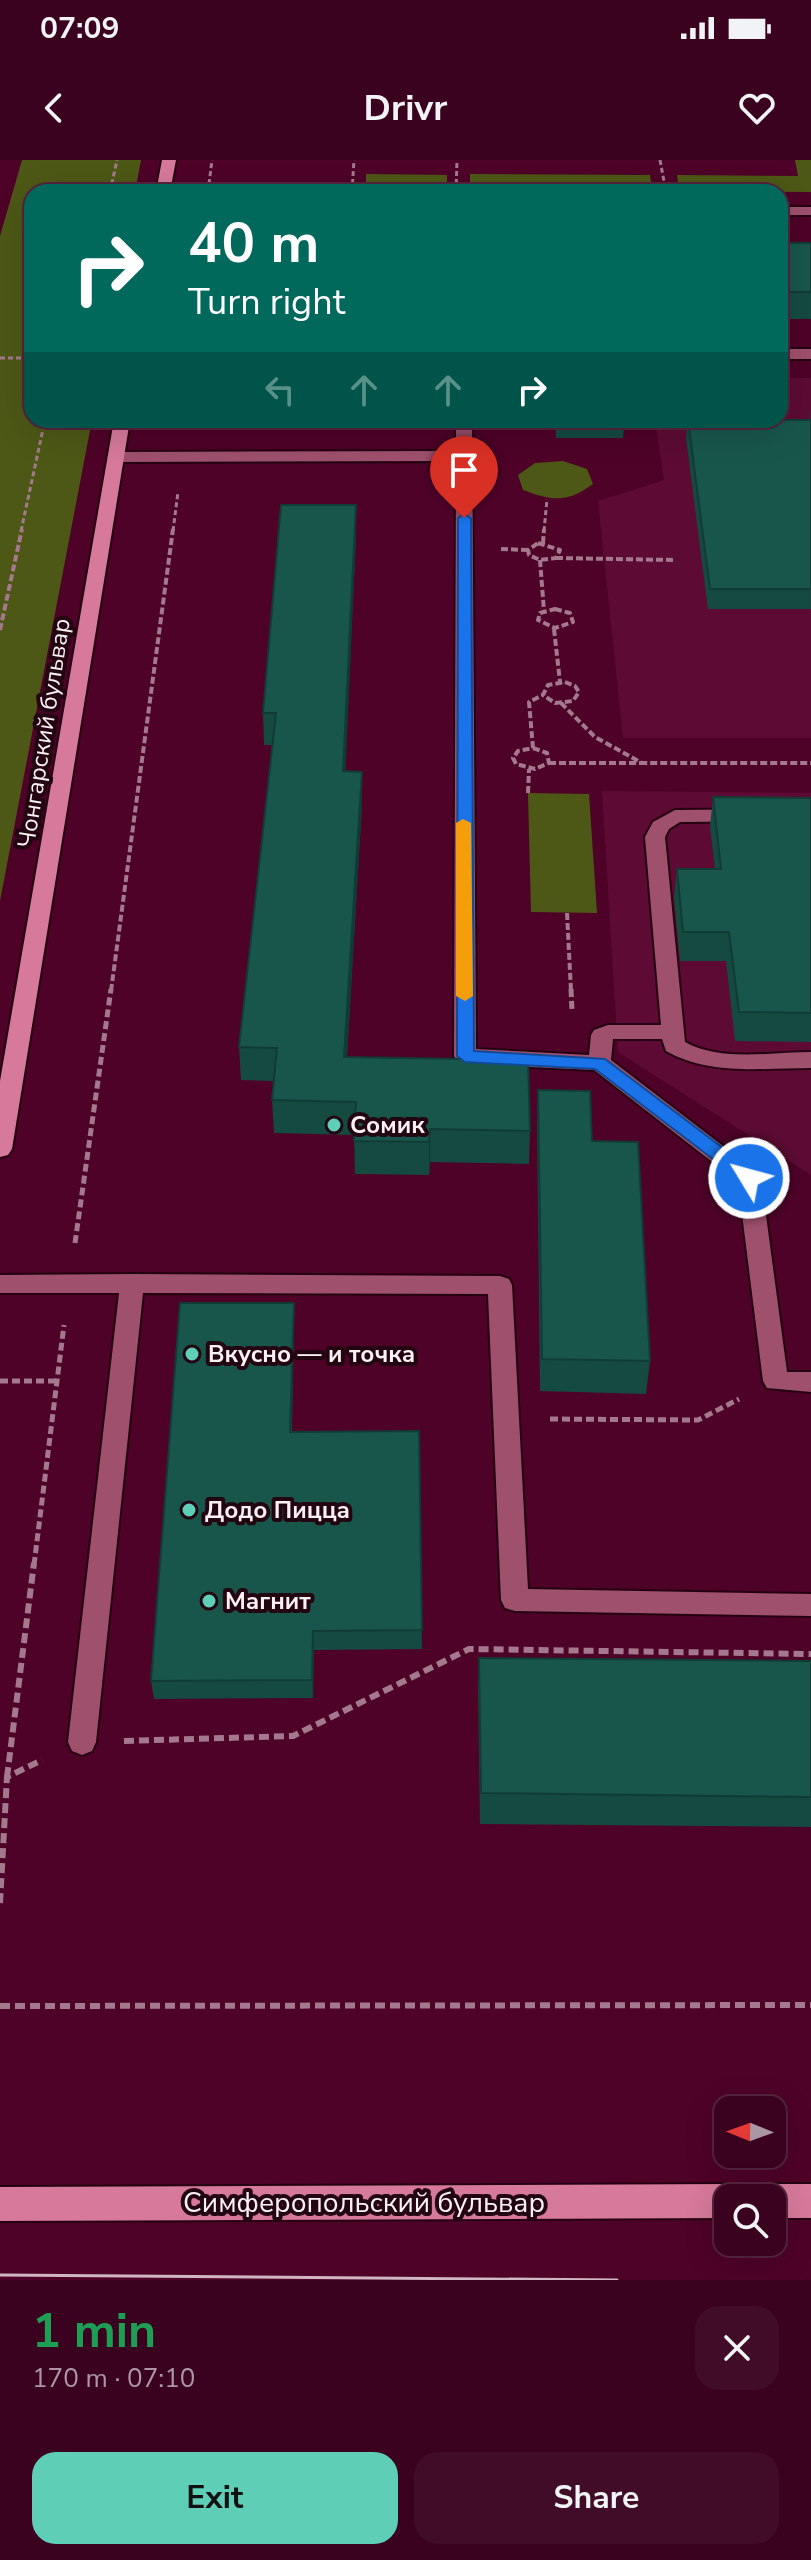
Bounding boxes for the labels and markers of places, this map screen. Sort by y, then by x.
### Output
pin [430,436,498,518]
place label: Сомик [350,1109,425,1141]
marker: Сомик [325,1116,343,1134]
place label: Вкусно — и точка [208,1338,415,1370]
marker: Вкусно — и точка [183,1345,201,1363]
place label: Додо Пицца [205,1494,350,1526]
marker: Додо Пицца [180,1501,198,1519]
place label: Магнит [225,1585,311,1617]
marker: Магнит [200,1592,218,1610]

